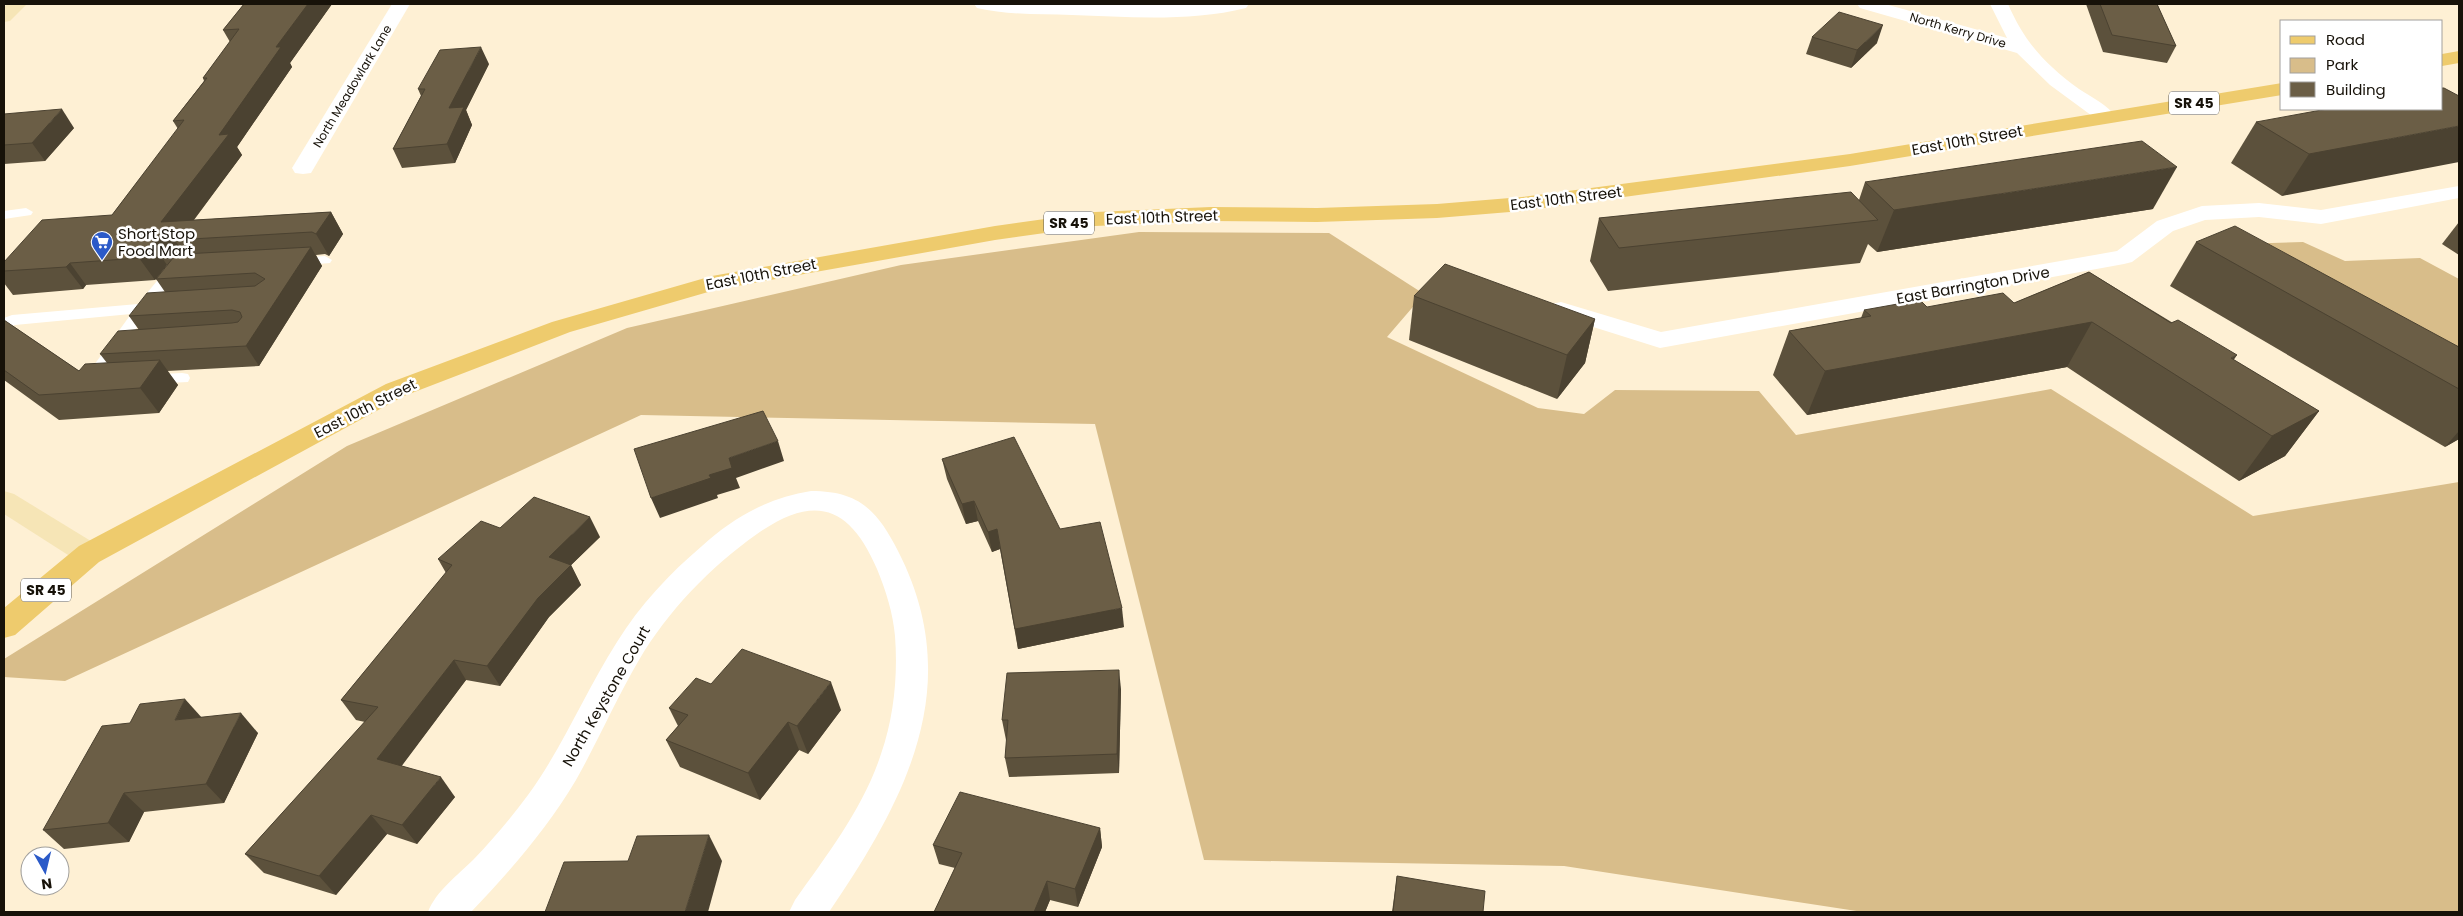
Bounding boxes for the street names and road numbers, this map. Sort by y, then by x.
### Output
street label: North Kerry Drive [1908,8,2008,52]
street label: North Meadowlark Lane [308,21,396,151]
road number: SR 45 [2169,92,2219,115]
street label: East 10th Street [1910,120,2024,160]
street label: East 10th Street [1509,181,1623,215]
street label: East 10th Street [1105,205,1219,229]
road number: SR 45 [1044,212,1094,234]
street label: East 10th Street [704,253,818,295]
street label: East Barrington Drive [1895,261,2051,309]
street label: East 10th Street [310,373,420,443]
road number: SR 45 [21,578,71,602]
street label: North Keystone Court [557,622,655,770]

